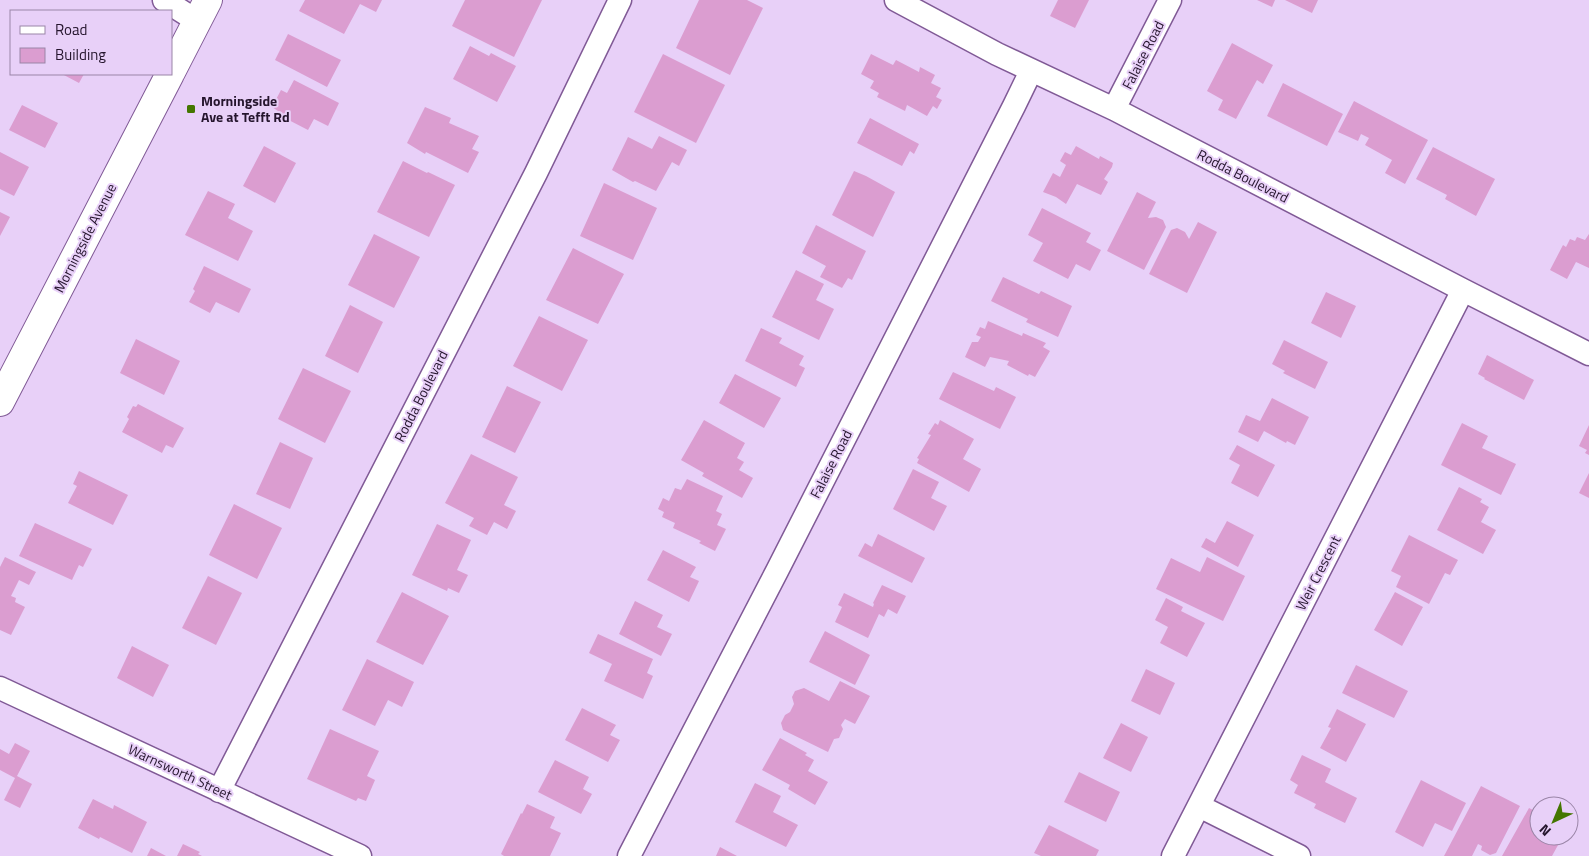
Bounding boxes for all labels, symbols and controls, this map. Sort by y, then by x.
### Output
legend [10,10,172,75]
street label: Falaise Road [1116,17,1169,93]
text: Road [55,18,87,41]
text: Building [55,43,106,66]
place label: Morningside Ave at Tefft Rd [201,90,290,127]
marker: Morningside Ave at Tefft Rd [185,103,197,115]
street label: Rodda Boulevard [1194,143,1293,208]
street label: Morningside Avenue [48,179,121,296]
street label: Rodda Boulevard [388,346,453,445]
street label: Falaise Road [804,426,857,502]
street label: Weir Crescent [1290,532,1345,614]
street label: Warnsworth Street [125,738,236,805]
north arrow [1529,796,1579,846]
text: N [1534,820,1555,842]

